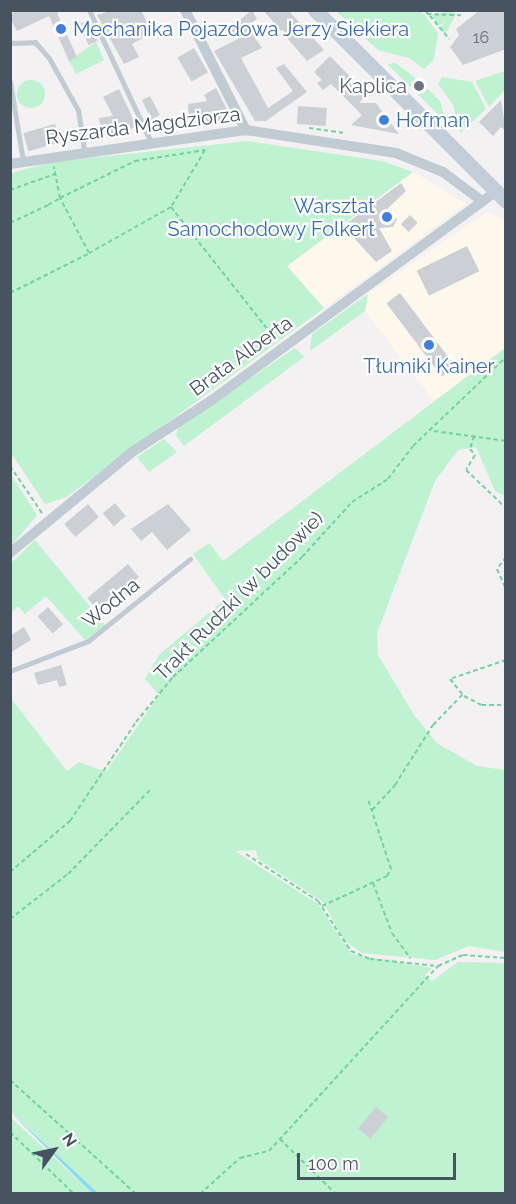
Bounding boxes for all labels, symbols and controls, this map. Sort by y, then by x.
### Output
place label: Mechanika Pojazdowa Jerzy Siekiera [73,17,410,41]
marker: Mechanika Pojazdowa Jerzy Siekiera [54,22,68,36]
house number: 16 [473,28,489,48]
place label: Kaplica [339,74,407,98]
marker: Kaplica [412,79,426,93]
street label: Ryszarda Magdziorza [44,102,242,150]
place label: Hofman [396,108,470,132]
marker: Hofman [377,113,391,127]
place label: Warsztat Samochodowy Folkert [167,194,375,241]
marker: Warsztat Samochodowy Folkert [380,210,394,224]
street label: Brata Alberta [185,311,297,401]
marker: Tłumiki Kainer [422,338,436,352]
place label: Tłumiki Kainer [363,354,495,378]
street label: Trakt Rudzki (w budowie) [149,506,329,686]
street label: Wodna [78,573,144,633]
north arrow [24,1120,84,1180]
text: N [58,1130,81,1150]
scale bar [300,1141,459,1179]
text: 100 m [308,1153,359,1174]

